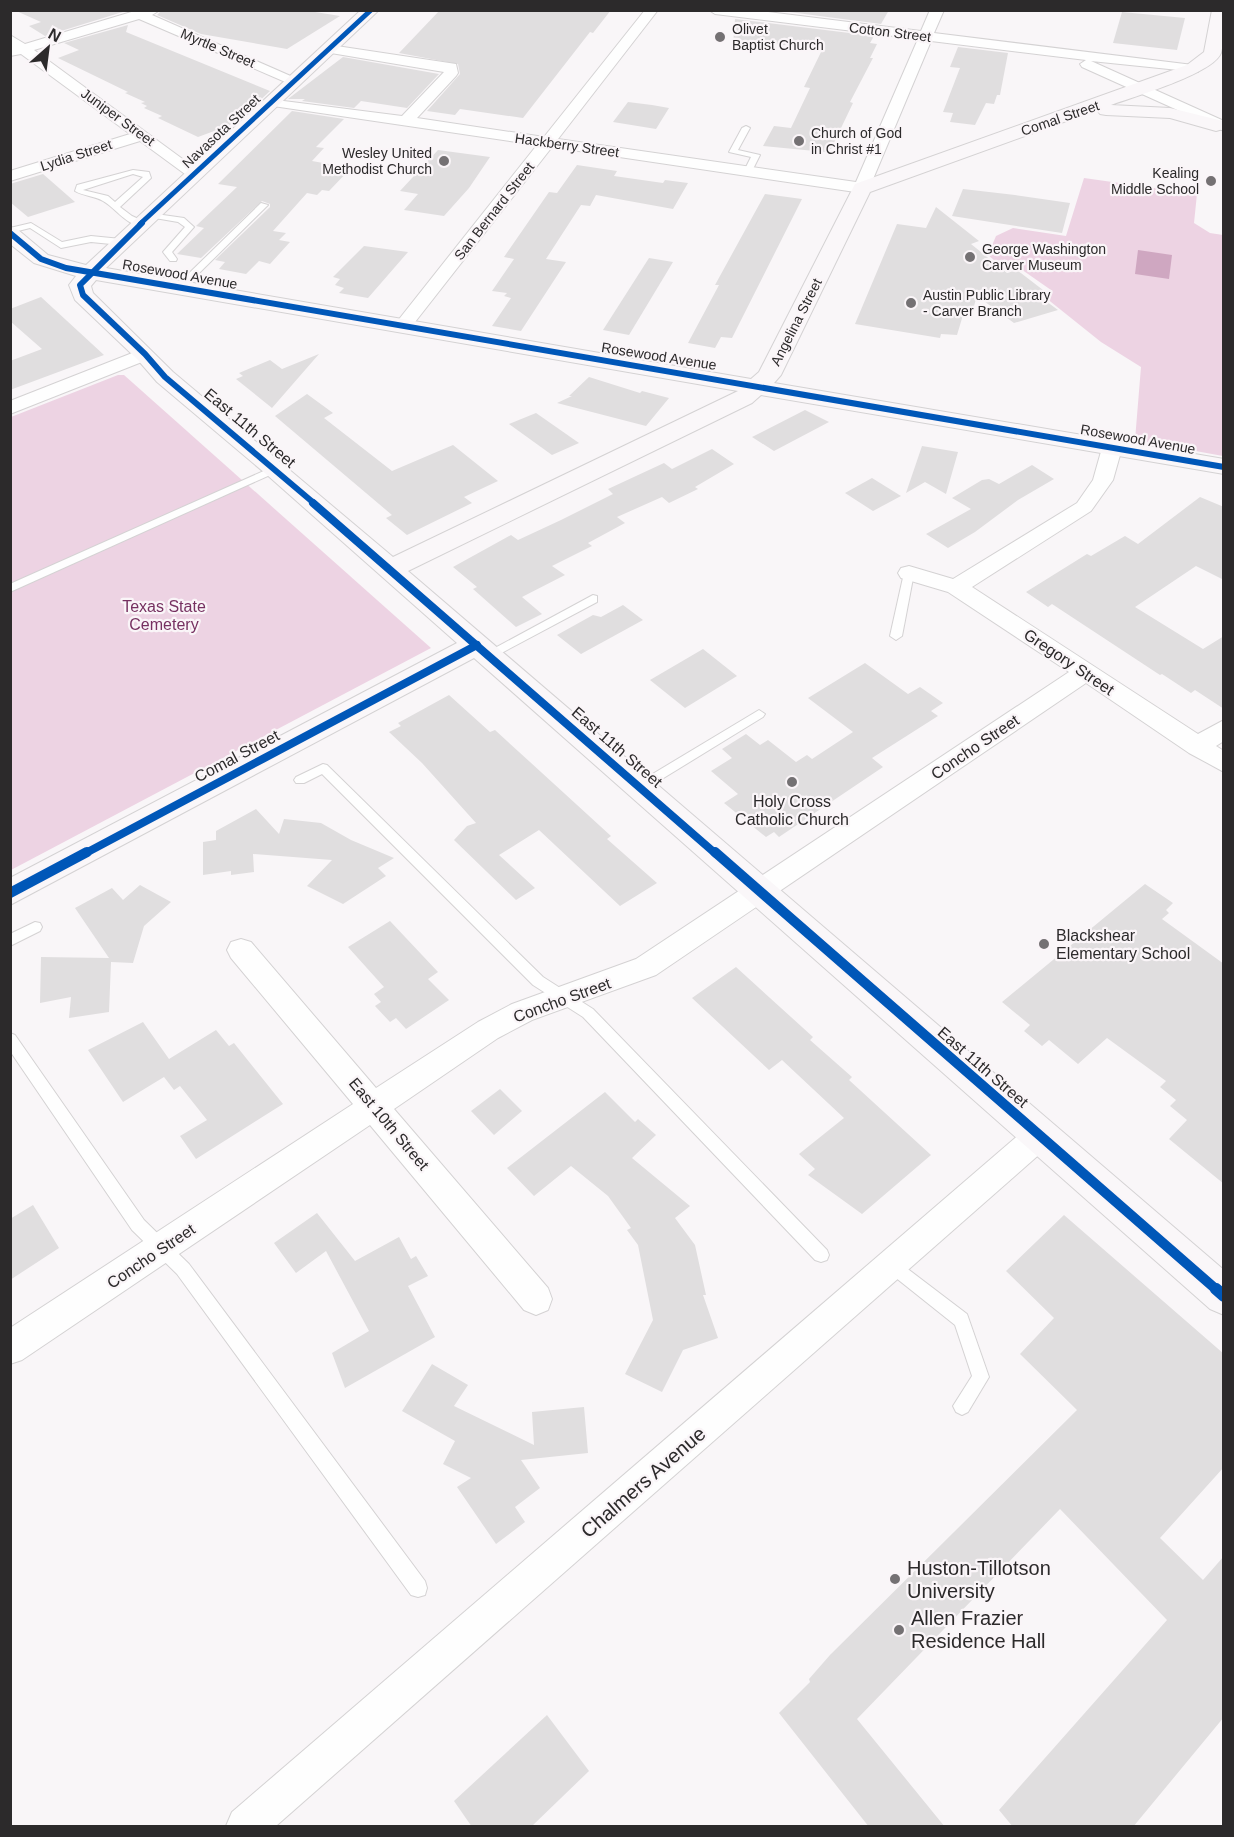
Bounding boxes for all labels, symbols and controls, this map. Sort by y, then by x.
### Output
north arrow [18,18,78,78]
street label: Cotton Street [848,19,932,45]
place label: Olivet Baptist Church [732,21,824,53]
text: N [46,25,64,45]
street label: Myrtle Street [178,25,258,71]
marker: Olivet Baptist Church [713,30,727,44]
street label: Juniper Street [78,85,158,149]
street label: Navasota Street [179,91,263,171]
street label: Comal Street [1019,97,1101,139]
place label: Church of God in Christ #1 [811,125,902,157]
street label: Hackberry Street [514,130,620,160]
marker: Church of God in Christ #1 [792,134,806,148]
street label: Lydia Street [38,136,114,174]
place label: Wesley United Methodist Church [322,145,432,177]
marker: Wesley United Methodist Church [437,154,451,168]
street label: San Bernard Street [451,159,537,263]
place label: Kealing Middle School [1111,165,1199,197]
marker: Kealing Middle School [1204,174,1218,188]
place label: George Washington Carver Museum [982,241,1106,273]
marker: George Washington Carver Museum [963,250,977,264]
street label: Rosewood Avenue [121,256,239,292]
street label: Angelina Street [767,276,825,368]
place label: Austin Public Library - Carver Branch [923,287,1051,319]
marker: Austin Public Library - Carver Branch [904,296,918,310]
street label: Rosewood Avenue [600,339,718,373]
street label: East 11th Street [201,385,299,471]
street label: Rosewood Avenue [1079,421,1197,457]
park label: Texas State Cemetery [122,598,206,633]
street label: Gregory Street [1021,626,1118,699]
street label: East 11th Street [569,703,666,791]
street label: Concho Street [928,711,1023,783]
street label: Comal Street [192,726,283,785]
marker: Holy Cross Catholic Church [785,775,799,789]
place label: Holy Cross Catholic Church [735,793,849,828]
place label: Blackshear Elementary School [1056,927,1190,962]
marker: Blackshear Elementary School [1037,937,1051,951]
street label: Concho Street [511,974,613,1025]
street label: East 11th Street [935,1023,1032,1111]
street label: East 10th Street [346,1075,433,1174]
street label: Concho Street [104,1220,199,1292]
street label: Chalmers Avenue [576,1422,710,1542]
place label: Huston-Tillotson University [907,1557,1051,1602]
marker: Huston-Tillotson University [888,1572,902,1586]
place label: Allen Frazier Residence Hall [911,1607,1046,1652]
marker: Allen Frazier Residence Hall [892,1623,906,1637]

